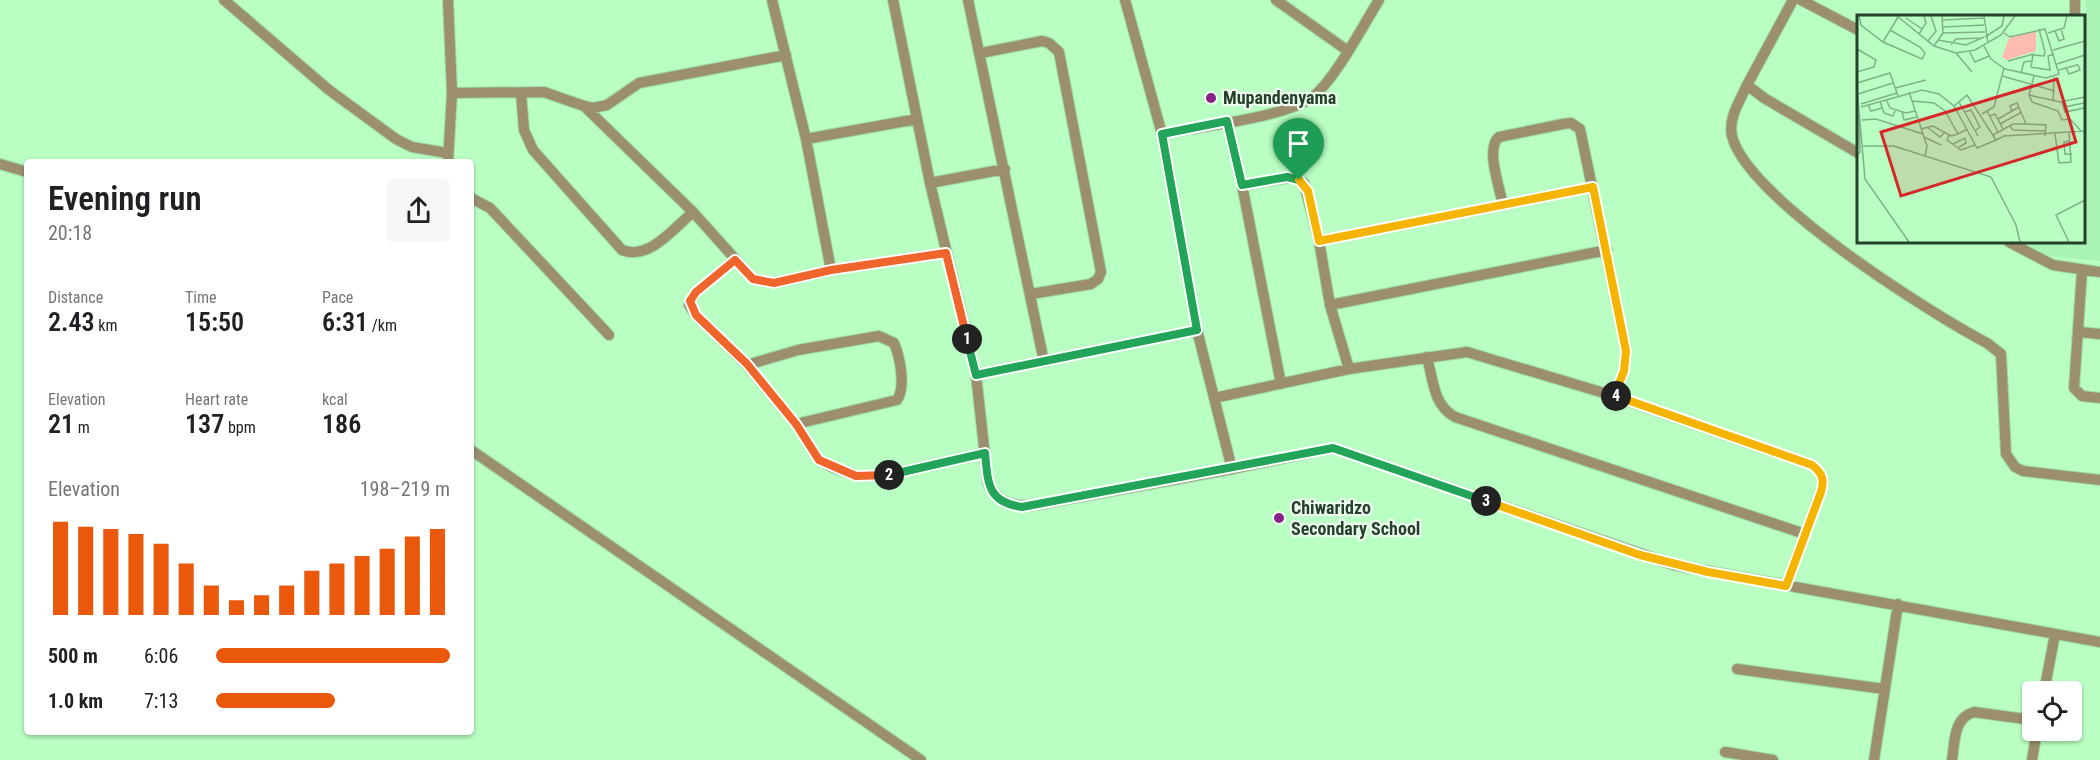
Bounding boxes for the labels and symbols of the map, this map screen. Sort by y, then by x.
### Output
inset map [1857,15,2085,243]
place label: Mupandenyama [1223,87,1336,108]
marker: Mupandenyama [1204,91,1218,105]
pin [1273,118,1324,180]
pin: 1 [952,324,982,354]
pin: 4 [1601,381,1631,411]
pin: 2 [874,460,904,490]
pin: 3 [1471,486,1501,516]
place label: Chiwaridzo Secondary School [1291,497,1420,539]
marker: Chiwaridzo Secondary School [1272,511,1286,525]

